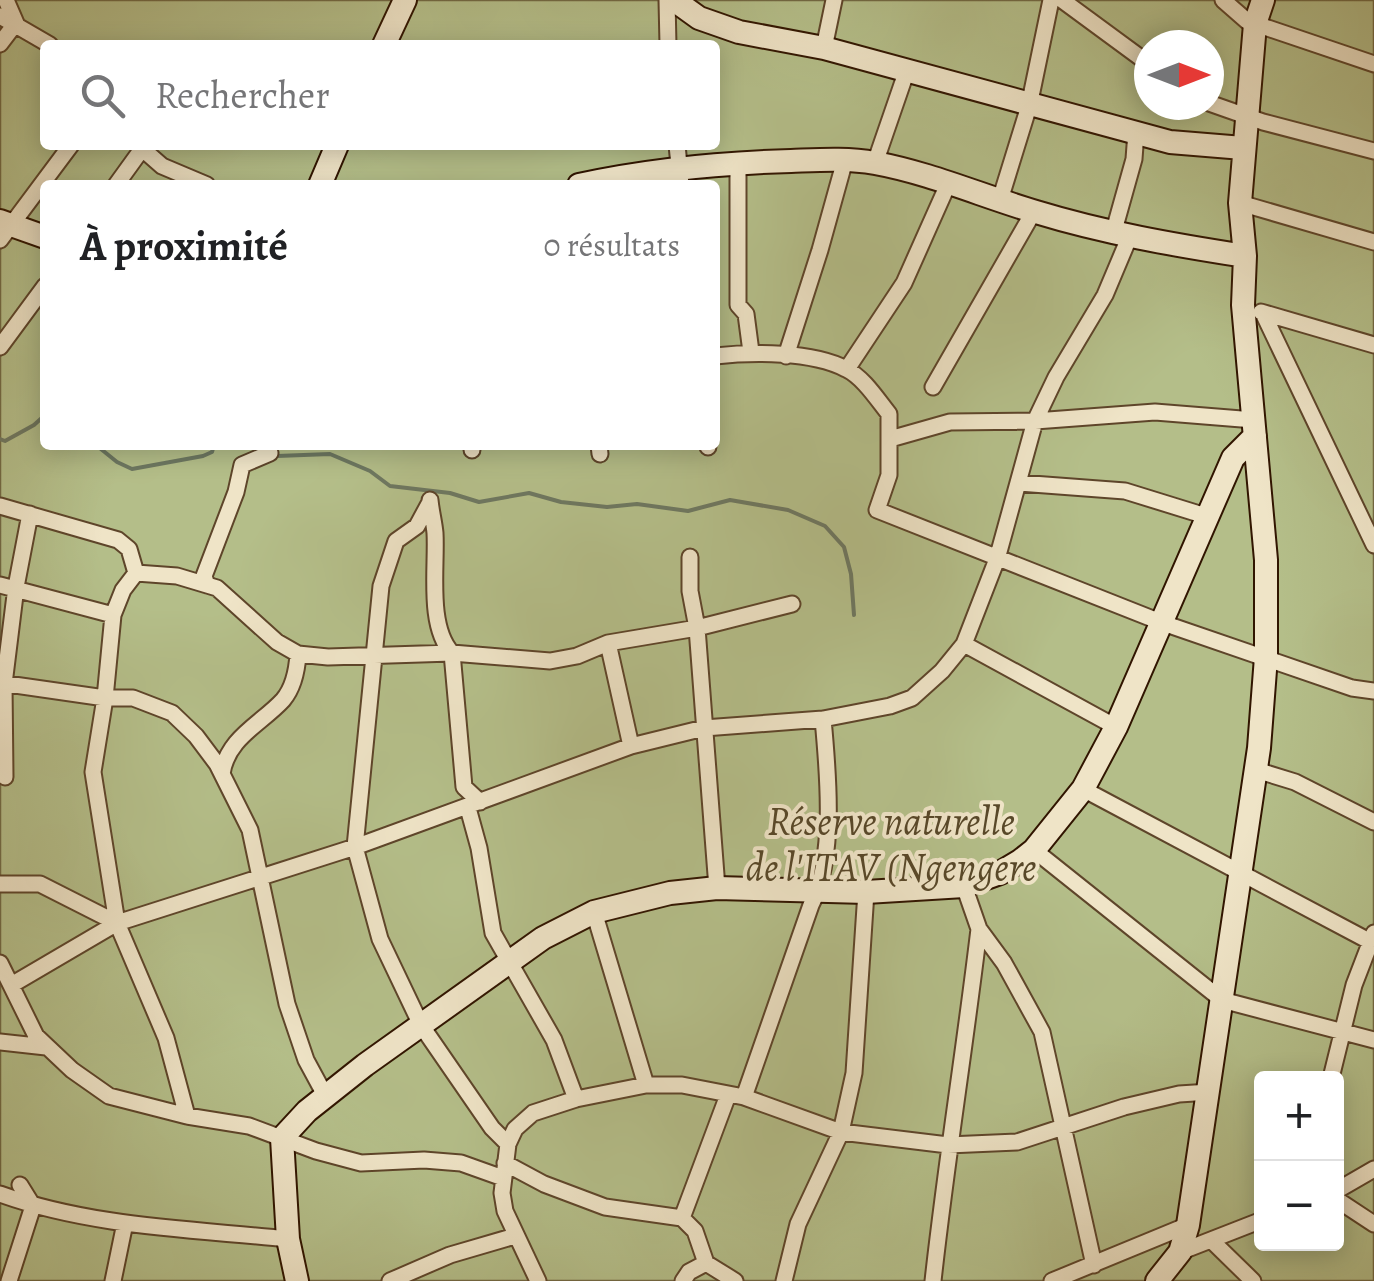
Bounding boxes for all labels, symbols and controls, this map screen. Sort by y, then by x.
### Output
north arrow [1134,30,1224,120]
search box [40,40,720,150]
icon: search [75,68,130,123]
text: Rechercher [155,69,330,121]
text: À proximité [80,217,288,274]
text: 0 résultats [543,223,680,267]
park label: Réserve naturelle de l'ITAV (Ngengere [746,794,1036,895]
map controls [1254,1071,1344,1251]
button: + [1254,1071,1344,1161]
button: − [1254,1161,1344,1251]

